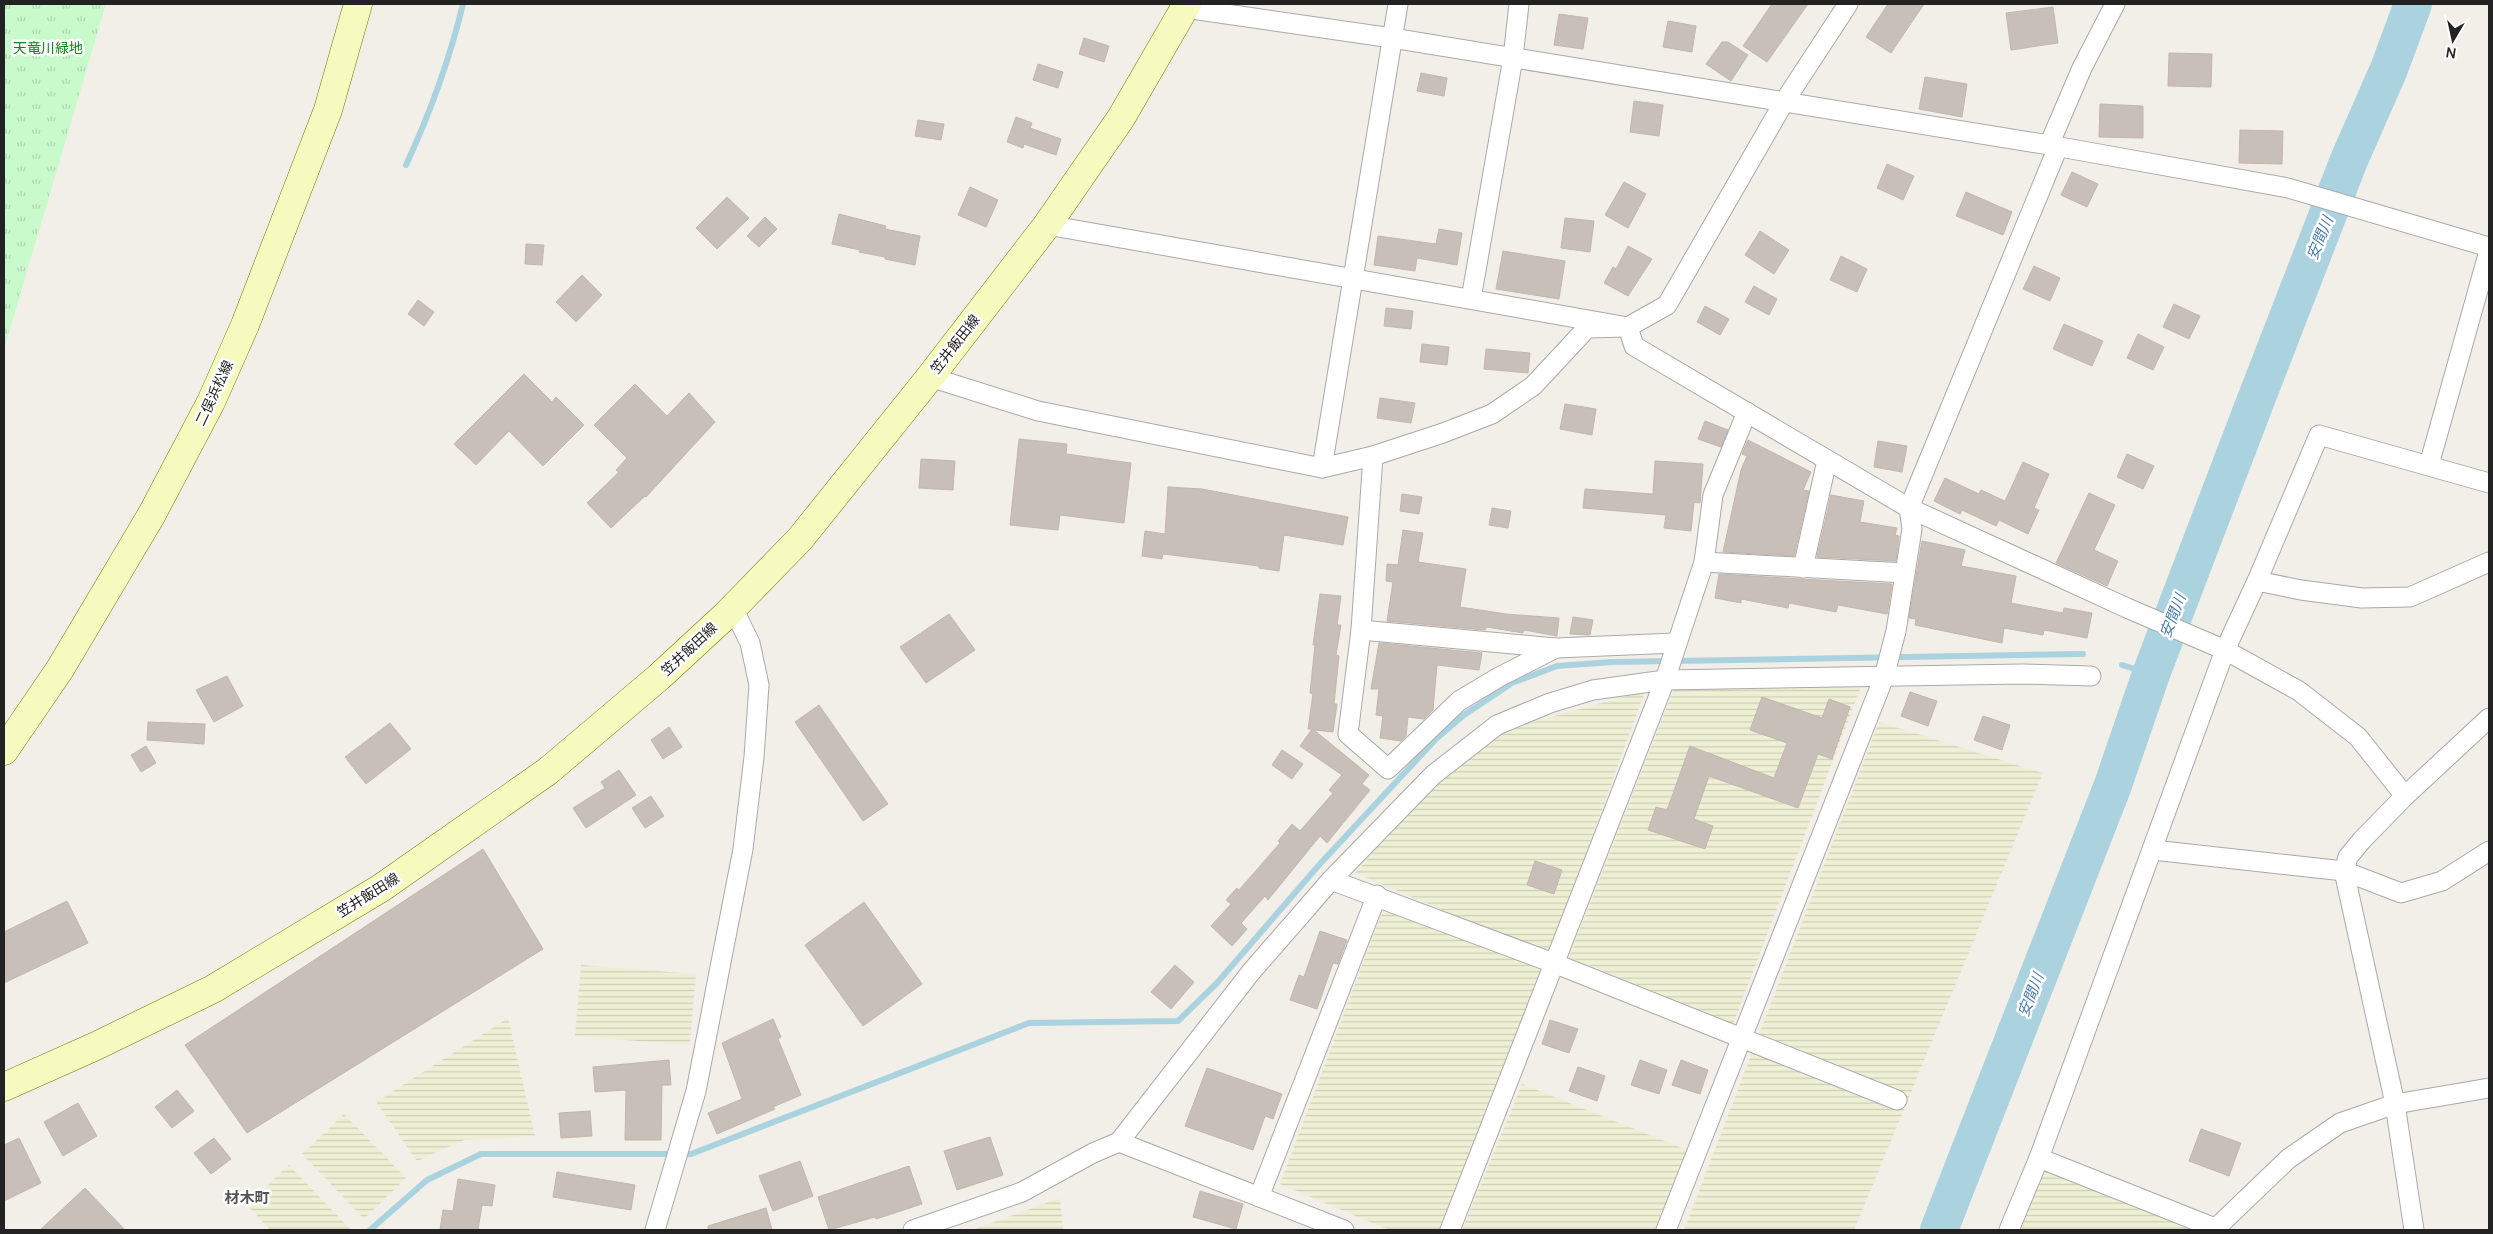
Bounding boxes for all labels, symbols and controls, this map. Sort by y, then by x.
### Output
north arrow [2428,15,2478,65]
park label: 天竜川緑地 [13,38,83,57]
text: N [2444,43,2457,64]
water label: 安間川 [2301,211,2338,263]
street label: 笠井飯田線 [926,310,984,377]
street label: 二俣浜松線 [190,357,237,429]
water label: 安間川 [2155,589,2191,641]
street label: 笠井飯田線 [657,618,721,679]
street label: 笠井飯田線 [333,868,402,921]
water label: 安間川 [2013,968,2049,1020]
district label: 材木町 [224,1187,270,1208]

